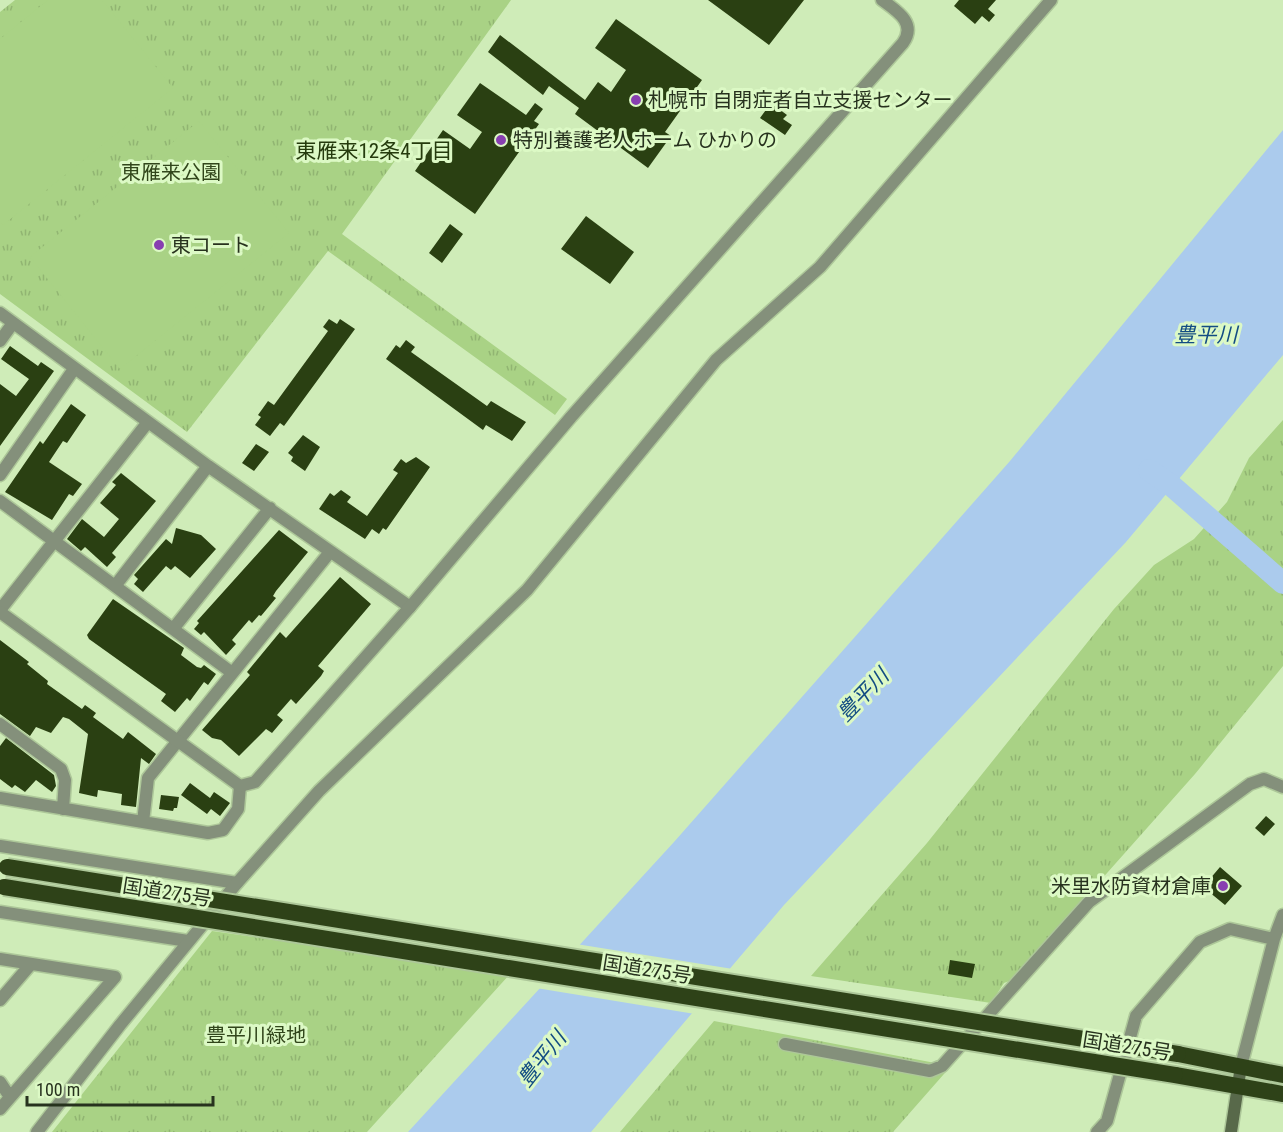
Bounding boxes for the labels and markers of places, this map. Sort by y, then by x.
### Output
place label: 札幌市 自閉症者自立支援センター [648,88,953,112]
marker: 札幌市 自閉症者自立支援センター [629,93,643,107]
place label: 特別養護老人ホーム ひかりの [513,128,777,152]
marker: 特別養護老人ホーム ひかりの [494,133,508,147]
place label: 東コート [171,233,251,257]
marker: 東コート [152,238,166,252]
place label: 米里水防資材倉庫 [1051,874,1211,898]
marker: 米里水防資材倉庫 [1216,879,1230,893]

